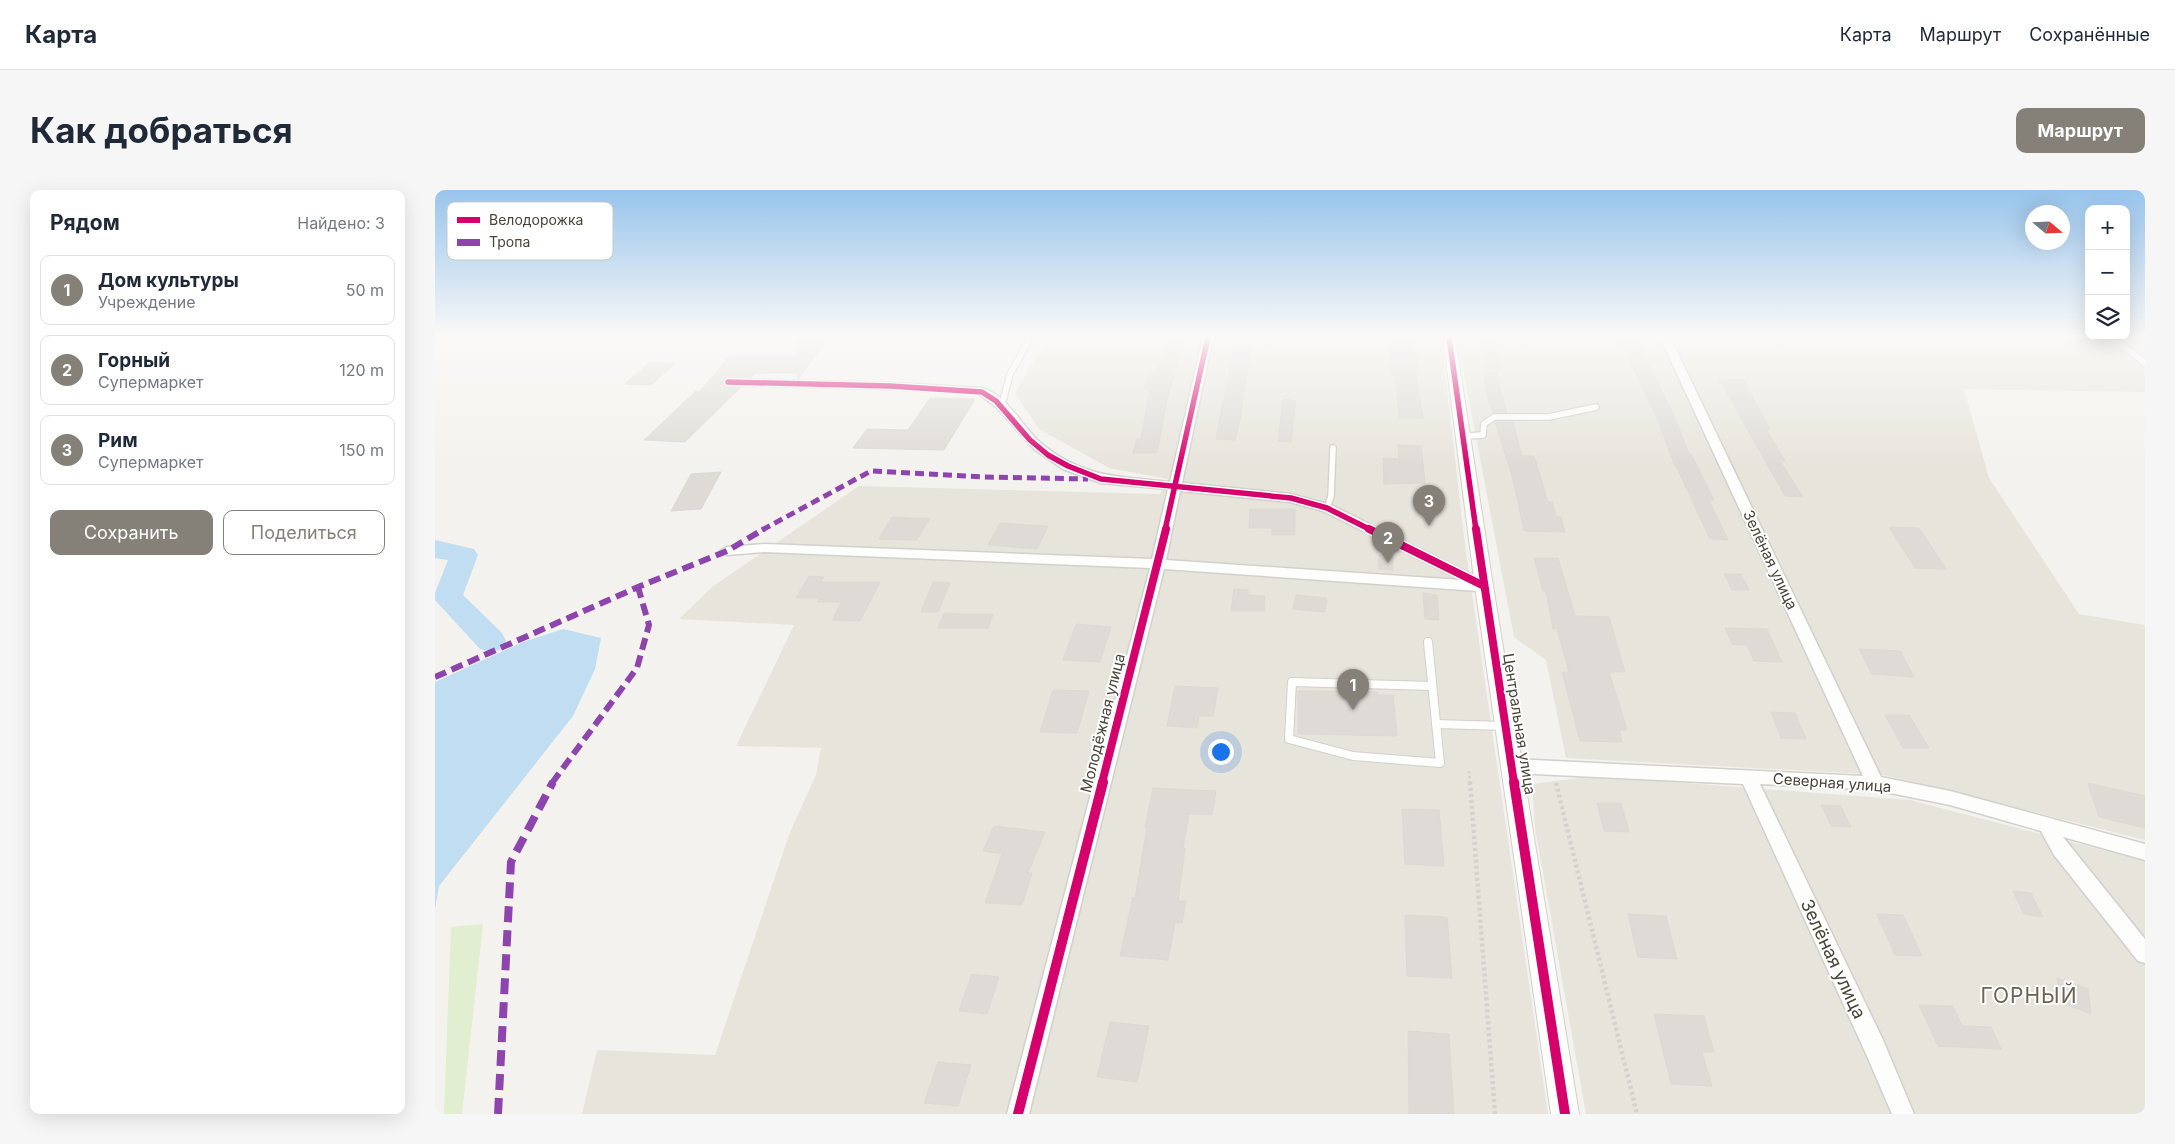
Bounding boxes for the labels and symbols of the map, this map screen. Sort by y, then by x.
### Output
legend [447,202,613,260]
north arrow [2025,205,2070,250]
text: Велодорожка [489,211,583,228]
text: Тропа [489,233,530,250]
pin: 3 [1413,485,1445,526]
street label: Зелёная улица [1739,507,1802,613]
pin: 2 [1372,522,1404,563]
street label: Молодёжная улица [1076,651,1129,794]
street label: Центральная улица [1499,652,1540,796]
pin: 1 [1337,669,1369,710]
your location [1208,739,1234,765]
street label: Северная улица [1772,769,1892,796]
street label: Зелёная улица [1797,896,1870,1022]
district label: ГОРНЫЙ [1981,982,2077,1008]

